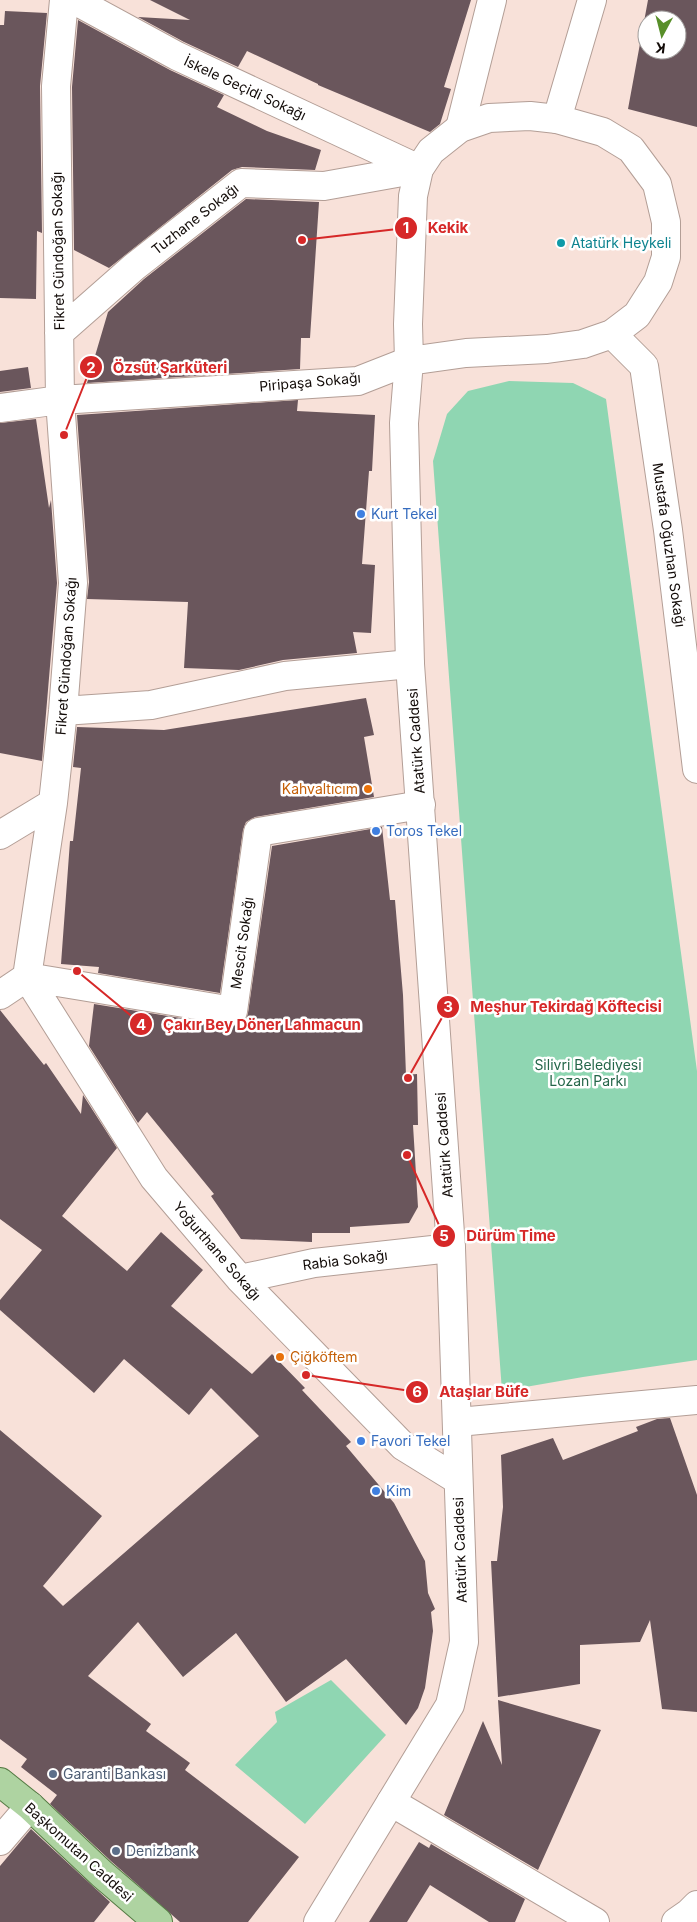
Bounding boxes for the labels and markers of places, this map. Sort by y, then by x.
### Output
callout: Kekik [393,213,479,243]
place label: Atatürk Heykeli [571,234,671,251]
marker: Atatürk Heykeli [555,237,567,249]
callout: Özsüt Şarküteri [78,352,237,382]
place label: Kurt Tekel [371,505,437,522]
marker: Kurt Tekel [355,508,367,520]
place label: Kahvaltıcım [282,780,358,797]
marker: Kahvaltıcım [362,783,374,795]
place label: Toros Tekel [386,822,462,839]
marker: Toros Tekel [370,825,382,837]
callout: Meşhur Tekirdağ Köftecisi [435,992,672,1022]
callout: Çakır Bey Döner Lahmacun [128,1009,371,1039]
callout: Dürüm Time [432,1221,566,1251]
place label: Çiğköftem [290,1348,358,1365]
marker: Çiğköftem [274,1351,286,1363]
callout: Ataşlar Büfe [404,1377,539,1407]
place label: Favori Tekel [371,1432,450,1449]
marker: Favori Tekel [355,1435,367,1447]
place label: Kim [386,1482,411,1499]
marker: Kim [370,1485,382,1497]
place label: Garanti Bankası [63,1765,166,1782]
marker: Garanti Bankası [47,1768,59,1780]
place label: Denizbank [126,1842,197,1859]
marker: Denizbank [110,1845,122,1857]

